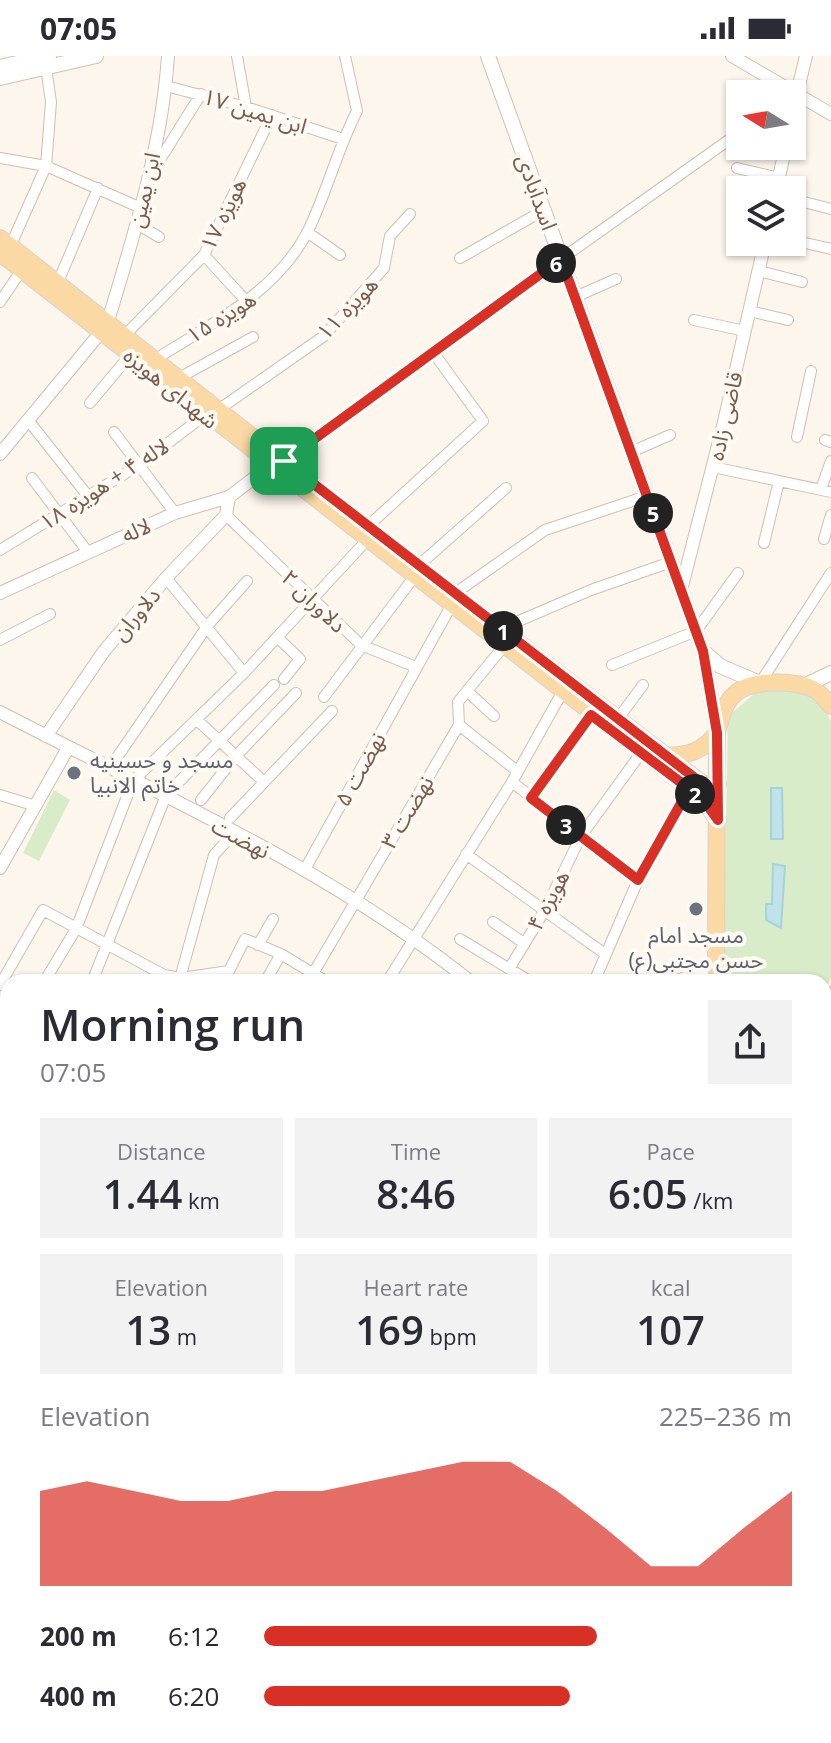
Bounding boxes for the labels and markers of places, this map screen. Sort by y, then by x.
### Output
pin: 6 [536,243,576,283]
pin [250,427,318,495]
pin: 5 [633,493,673,533]
pin: 1 [483,611,523,651]
place label: مسجد و حسینیه خاتم الانبیا [90,744,234,802]
marker: مسجد و حسینیه خاتم الانبیا [65,764,83,782]
pin: 2 [675,774,715,814]
pin: 3 [546,805,586,845]
marker: مسجد امام حسن مجتبی(ع) [687,900,705,918]
place label: مسجد امام حسن مجتبی(ع) [628,919,764,977]

